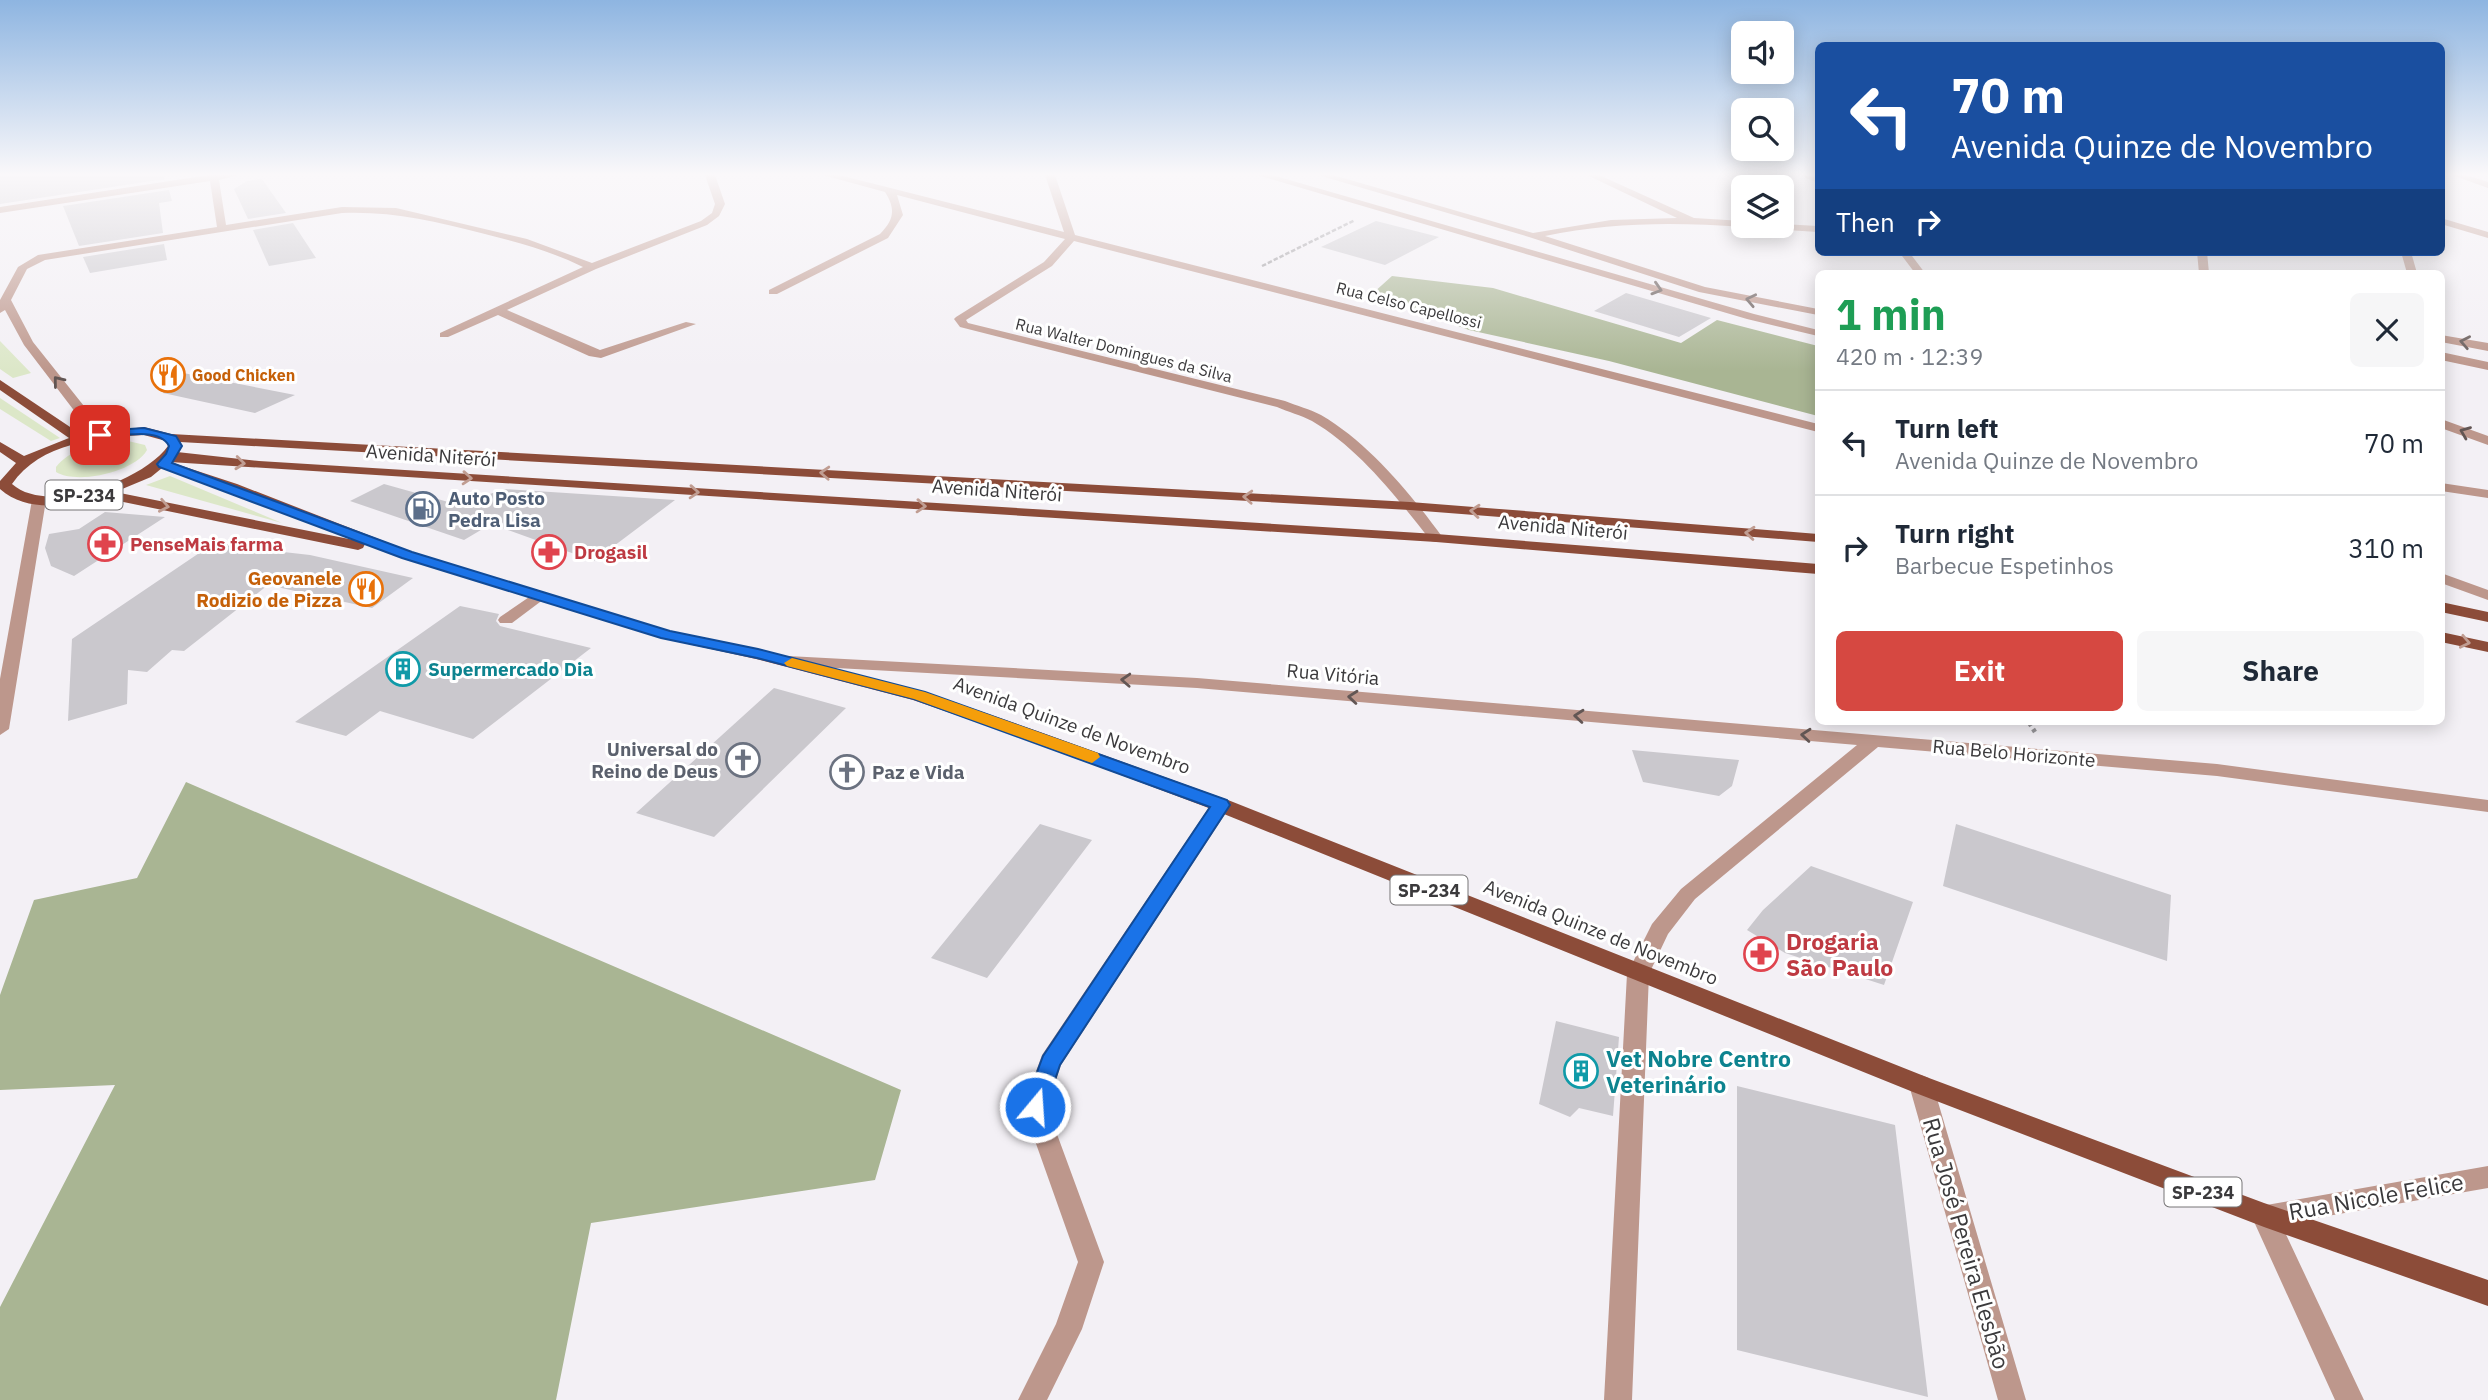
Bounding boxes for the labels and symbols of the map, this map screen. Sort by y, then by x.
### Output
street label: Rua Celso Capellossi [1334,277,1484,333]
one-way arrow [1651,281,1663,296]
one-way arrow [1745,294,1757,309]
street label: Rua Walter Domingues da Silva [1014,313,1235,387]
one-way arrow [2459,336,2471,351]
restaurant icon: Good Chicken [149,356,187,394]
place label: Good Chicken [192,365,295,385]
one-way arrow [54,376,66,389]
pin [70,405,130,465]
one-way arrow [2459,427,2471,441]
street label: Avenida Niterói [365,438,497,472]
one-way arrow [235,455,246,470]
one-way arrow [819,465,830,480]
one-way arrow [462,470,473,485]
street label: Avenida Niterói [931,473,1063,507]
road number: SP-234 [46,480,122,509]
one-way arrow [689,484,700,499]
place label: Auto Posto Pedra Lisa [448,486,545,532]
one-way arrow [1242,489,1253,504]
fuel station icon: Auto Posto Pedra Lisa [404,490,442,528]
one-way arrow [158,498,170,513]
one-way arrow [916,498,927,513]
one-way arrow [1469,504,1480,519]
street label: Avenida Niterói [1497,509,1629,545]
pharmacy icon: PenseMais farma [86,525,124,563]
one-way arrow [1744,526,1755,541]
place label: PenseMais farma [130,532,284,556]
pharmacy icon: Drogasil [530,533,568,571]
place label: Drogasil [574,540,648,564]
place label: Geovanele Rodizio de Pizza [196,566,342,612]
restaurant icon: Geovanele Rodizio de Pizza [347,570,385,608]
one-way arrow [2459,634,2471,649]
building icon: Supermercado Dia [384,650,422,688]
place label: Supermercado Dia [428,657,593,681]
street label: Rua Vitória [1286,658,1380,690]
street label: Avenida Quinze de Novembro [950,671,1194,779]
one-way arrow [1120,672,1131,687]
one-way arrow [1347,690,1358,705]
one-way arrow [1573,709,1584,724]
one-way arrow [1800,728,1811,743]
street label: Rua Belo Horizonte [1931,734,2097,772]
place label: Universal do Reino de Deus [591,737,718,783]
church icon: Universal do Reino de Deus [724,741,762,779]
church icon: Paz e Vida [828,753,866,791]
place label: Paz e Vida [872,760,965,784]
street label: Avenida Quinze de Novembro [1480,874,1722,990]
road number: SP-234 [1390,876,1468,904]
place label: Drogaria São Paulo [1786,926,1893,982]
pharmacy icon: Drogaria São Paulo [1742,935,1780,973]
place label: Vet Nobre Centro Veterinário [1606,1043,1791,1099]
building icon: Vet Nobre Centro Veterinário [1562,1052,1600,1090]
position arrow [998,1070,1072,1144]
street label: Rua José Pereira Elesbão [1917,1114,2017,1372]
street label: Rua Nicole Felice [2286,1166,2466,1226]
road number: SP-234 [2164,1177,2242,1206]

